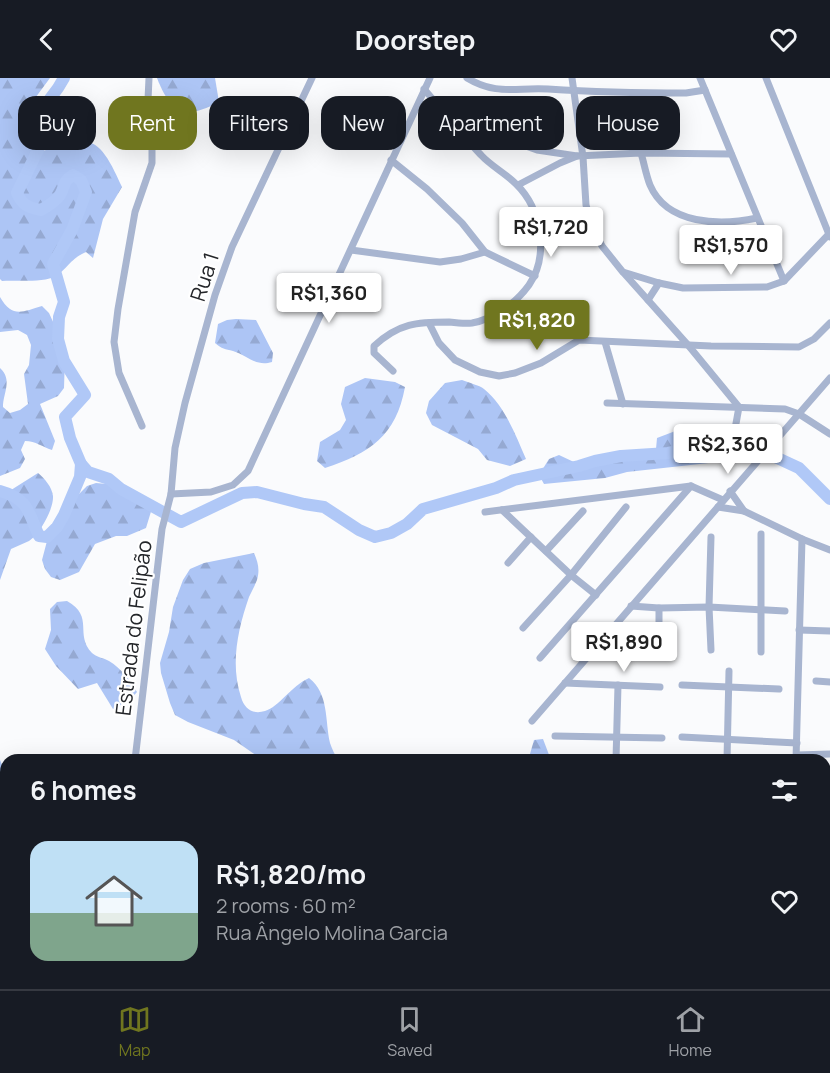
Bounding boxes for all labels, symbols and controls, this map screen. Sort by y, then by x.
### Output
text: Doorstep [355,21,475,58]
icon: back [30,23,63,56]
icon: heart [767,23,800,56]
chip: Buy [18,96,96,150]
chip: Rent [108,96,197,150]
chip: Filters [209,96,309,150]
chip: New [321,96,406,150]
chip: Apartment [418,96,564,150]
chip: House [576,96,680,150]
pin: R$1,720 [496,207,606,258]
text: R$1,720 [513,213,589,240]
pin: R$1,570 [676,225,786,276]
text: R$1,570 [693,231,769,258]
street label: Rua 1 [183,249,225,305]
pin: R$1,360 [274,273,384,324]
text: R$1,360 [290,279,368,306]
pin: R$1,820 [482,300,592,351]
text: R$1,820 [498,306,576,333]
pin: R$2,360 [673,424,783,475]
text: R$2,360 [688,430,768,457]
street label: Estrada do Felipão [108,539,158,717]
pin: R$1,890 [569,622,679,673]
text: R$1,890 [585,628,663,655]
text: 6 homes [30,772,137,808]
icon: filters [768,774,801,807]
text: R$1,820/mo [216,856,366,892]
icon: home [78,865,150,937]
icon: heart [768,885,801,918]
text: 2 rooms · 60 m² [216,892,356,919]
text: Rua Ângelo Molina Garcia [216,919,448,946]
tab: Map [118,1003,151,1061]
tab: Saved [387,1003,432,1061]
tab: Home [669,1003,712,1061]

